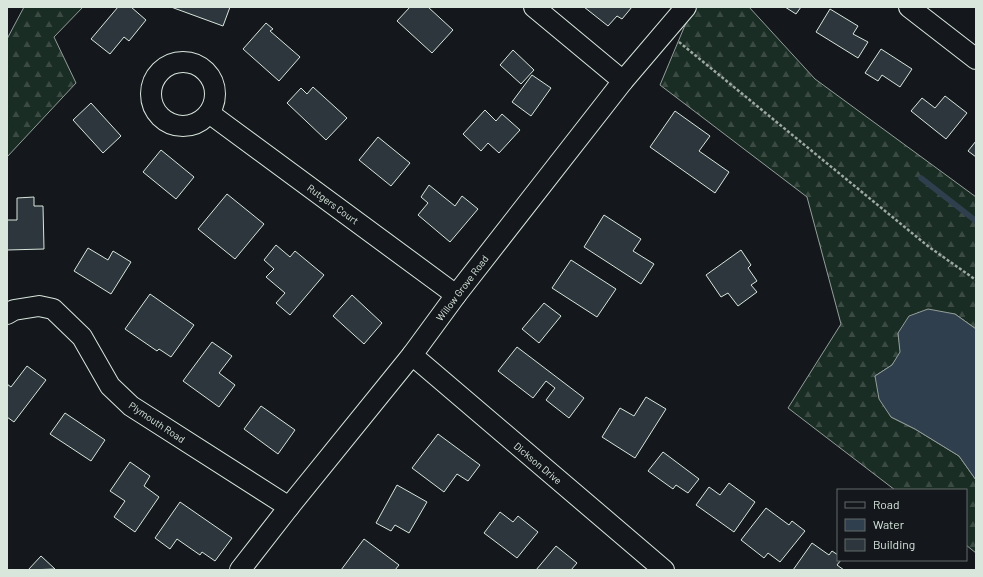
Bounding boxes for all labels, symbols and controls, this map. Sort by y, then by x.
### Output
street label: Rutgers Court [305,181,361,227]
street label: Willow Grove Road [433,253,491,323]
street label: Plymouth Road [127,399,187,445]
street label: Dickson Drive [512,439,564,487]
legend [837,489,967,561]
text: Road [873,497,900,511]
text: Water [873,517,905,531]
text: Building [873,537,915,551]

